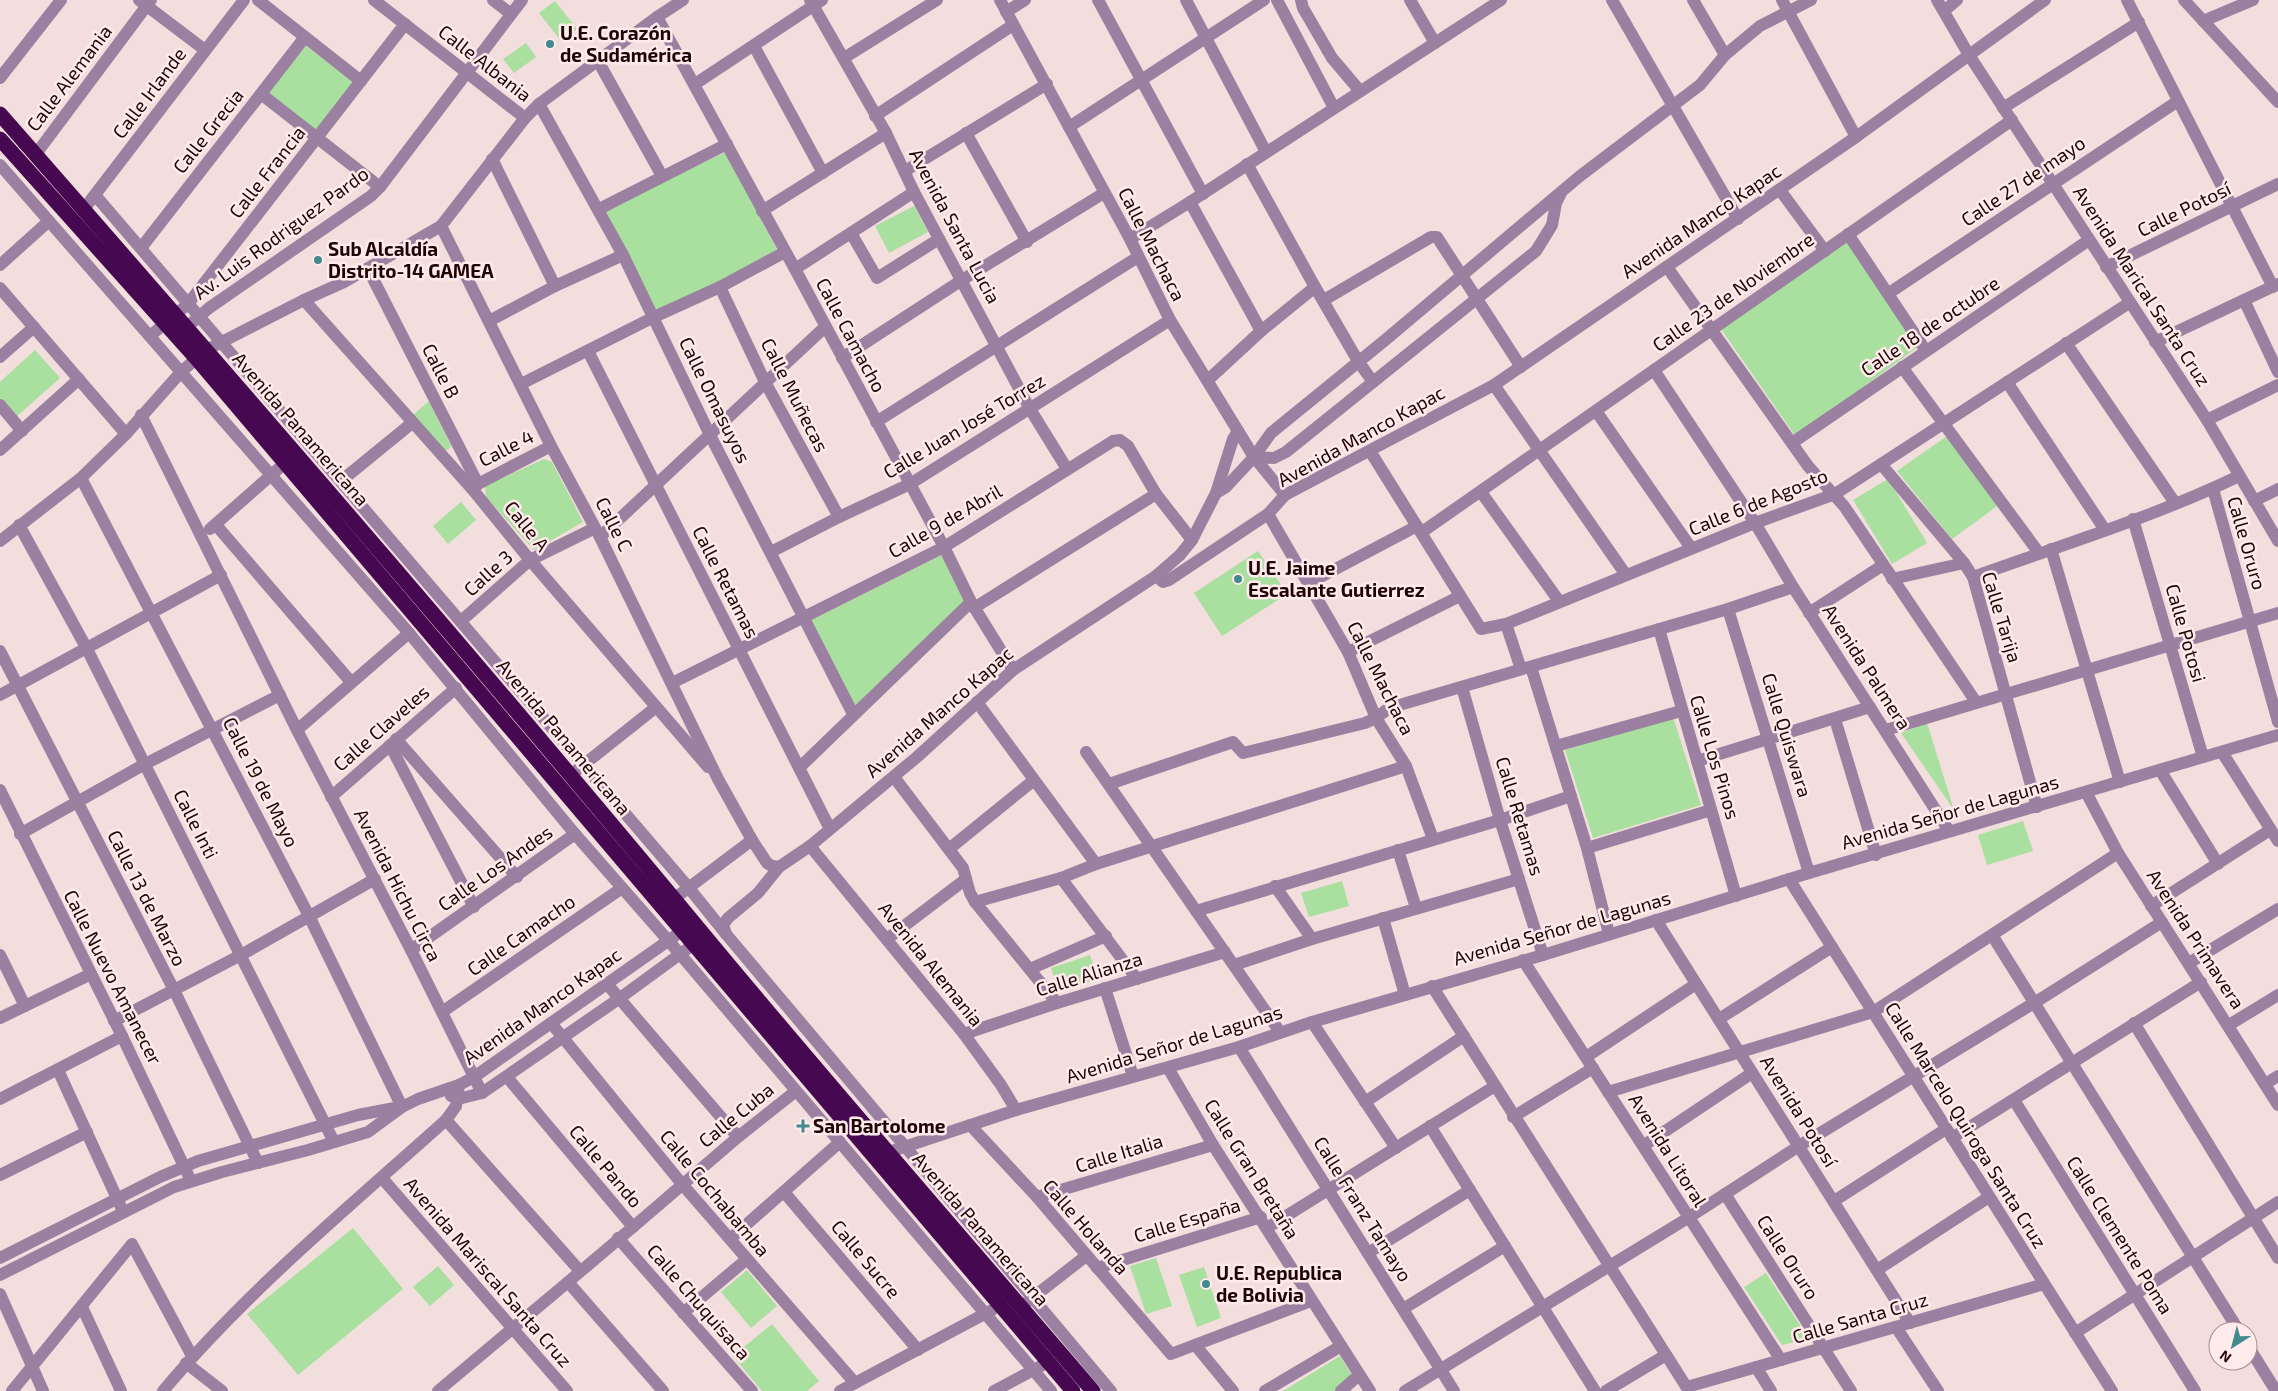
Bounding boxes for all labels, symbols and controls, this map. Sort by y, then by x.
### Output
street label: Calle Albania [434,19,536,106]
street label: Calle Alemania [21,20,116,136]
place label: U.E. Corazón de Sudamérica [560,21,692,66]
marker: U.E. Corazón de Sudamérica [544,38,556,50]
street label: Calle Irlande [107,43,190,143]
street label: Calle Grecia [167,84,248,178]
street label: Calle Francia [224,121,310,222]
street label: Calle 27 de mayo [1956,131,2089,231]
street label: Avenida Santa Lucia [905,144,1006,307]
street label: Avenida Manco Kapac [1617,159,1785,283]
street label: Av. Luis Rodriguez Pardo [189,161,373,304]
street label: Calle Potosí [2133,175,2235,241]
street label: Avenida Marical Santa Cruz [2069,181,2216,390]
street label: Calle Machaca [1114,183,1191,304]
street label: Calle 23 de Noviembre [1648,227,1818,356]
place label: Sub Alcaldía Distrito-14 GAMEA [328,237,494,282]
marker: Sub Alcaldía Distrito-14 GAMEA [312,254,324,266]
street label: Calle 18 de octubre [1856,271,2003,380]
street label: Calle Camacho [812,274,891,396]
street label: Calle Omasuyos [675,333,756,467]
street label: Calle Muñecas [757,334,834,456]
street label: Calle B [418,339,465,402]
street label: Avenida Panamericana [228,347,374,510]
street label: Calle Juan José Torrez [879,368,1049,483]
street label: Avenida Manco Kapac [1273,380,1448,491]
street label: Calle 4 [474,424,537,471]
street label: Calle 6 de Agosto [1685,463,1831,540]
street label: Calle 9 de Abril [884,479,1006,562]
street label: Calle C [591,493,638,555]
street label: Calle Oruro [2223,493,2272,592]
street label: Calle A [500,496,555,556]
street label: Calle Retamas [688,522,765,642]
street label: Calle 3 [459,545,517,600]
place label: U.E. Jaime Escalante Gutierrez [1248,556,1425,601]
street label: Calle Tarija [1978,569,2027,665]
marker: U.E. Jaime Escalante Gutierrez [1232,573,1244,585]
street label: Calle Potosi [2161,581,2211,685]
street label: Avenida Palmera [1818,600,1917,734]
street label: Calle Machaca [1343,617,1420,738]
street label: Avenida Manco Kapac [860,641,1017,782]
street label: Avenida Panamericana [492,654,636,819]
street label: Calle Quiswara [1758,670,1817,800]
street label: Calle Claveles [328,680,433,776]
street label: Calle Los Pinos [1686,692,1745,822]
street label: Calle 19 de Mayo [219,713,304,851]
street label: Calle Retamas [1491,754,1549,878]
street label: Avenida Señor de Lagunas [1838,769,2061,854]
street label: Calle Inti [169,785,224,862]
street label: Avenida Hichu Circa [350,805,447,965]
street label: Calle Los Andes [433,820,556,916]
street label: Calle 13 de Marzo [103,826,192,970]
street label: Avenida Primavera [2143,865,2250,1013]
street label: Avenida Señor de Lagunas [1450,885,1673,970]
street label: Calle Nuevo Amanecer [59,886,168,1068]
street label: Calle Camacho [462,889,579,980]
street label: Avenida Alemania [874,897,989,1031]
street label: Avenida Manco Kapac [458,942,625,1069]
street label: Calle Alianza [1033,946,1145,1001]
street label: Calle Marcelo Quiroga Santa Cruz [1881,997,2052,1252]
street label: Avenida Señor de Lagunas [1063,1000,1285,1087]
street label: Avenida Potosí [1756,1051,1844,1172]
street label: Calle Cuba [694,1077,778,1152]
street label: Avenida Litoral [1624,1089,1713,1211]
street label: Calle Gran Bretaña [1200,1094,1305,1243]
place label: San Bartolome [813,1114,946,1137]
street label: Calle Pando [565,1119,648,1212]
marker: San Bartolome [797,1120,809,1132]
street label: Calle Cochabamba [656,1125,775,1261]
street label: Calle Italia [1072,1128,1165,1177]
street label: Calle Franz Tamayo [1309,1132,1417,1286]
street label: Avenida Panamericana [908,1147,1054,1310]
street label: Calle Clemente Poma [2062,1151,2178,1318]
street label: Avenida Mariscal Santa Cruz [400,1172,577,1371]
street label: Calle Holanda [1039,1174,1134,1279]
street label: Calle España [1131,1192,1243,1247]
street label: Calle Oruro [1753,1210,1824,1303]
street label: Calle Sucre [827,1215,906,1303]
street label: Calle Chuquisaca [643,1239,756,1364]
place label: U.E. Republica de Bolivia [1216,1261,1342,1306]
marker: U.E. Republica de Bolivia [1200,1278,1212,1290]
street label: Calle Santa Cruz [1789,1287,1930,1348]
north arrow [2208,1321,2258,1371]
text: N [2216,1347,2234,1367]

